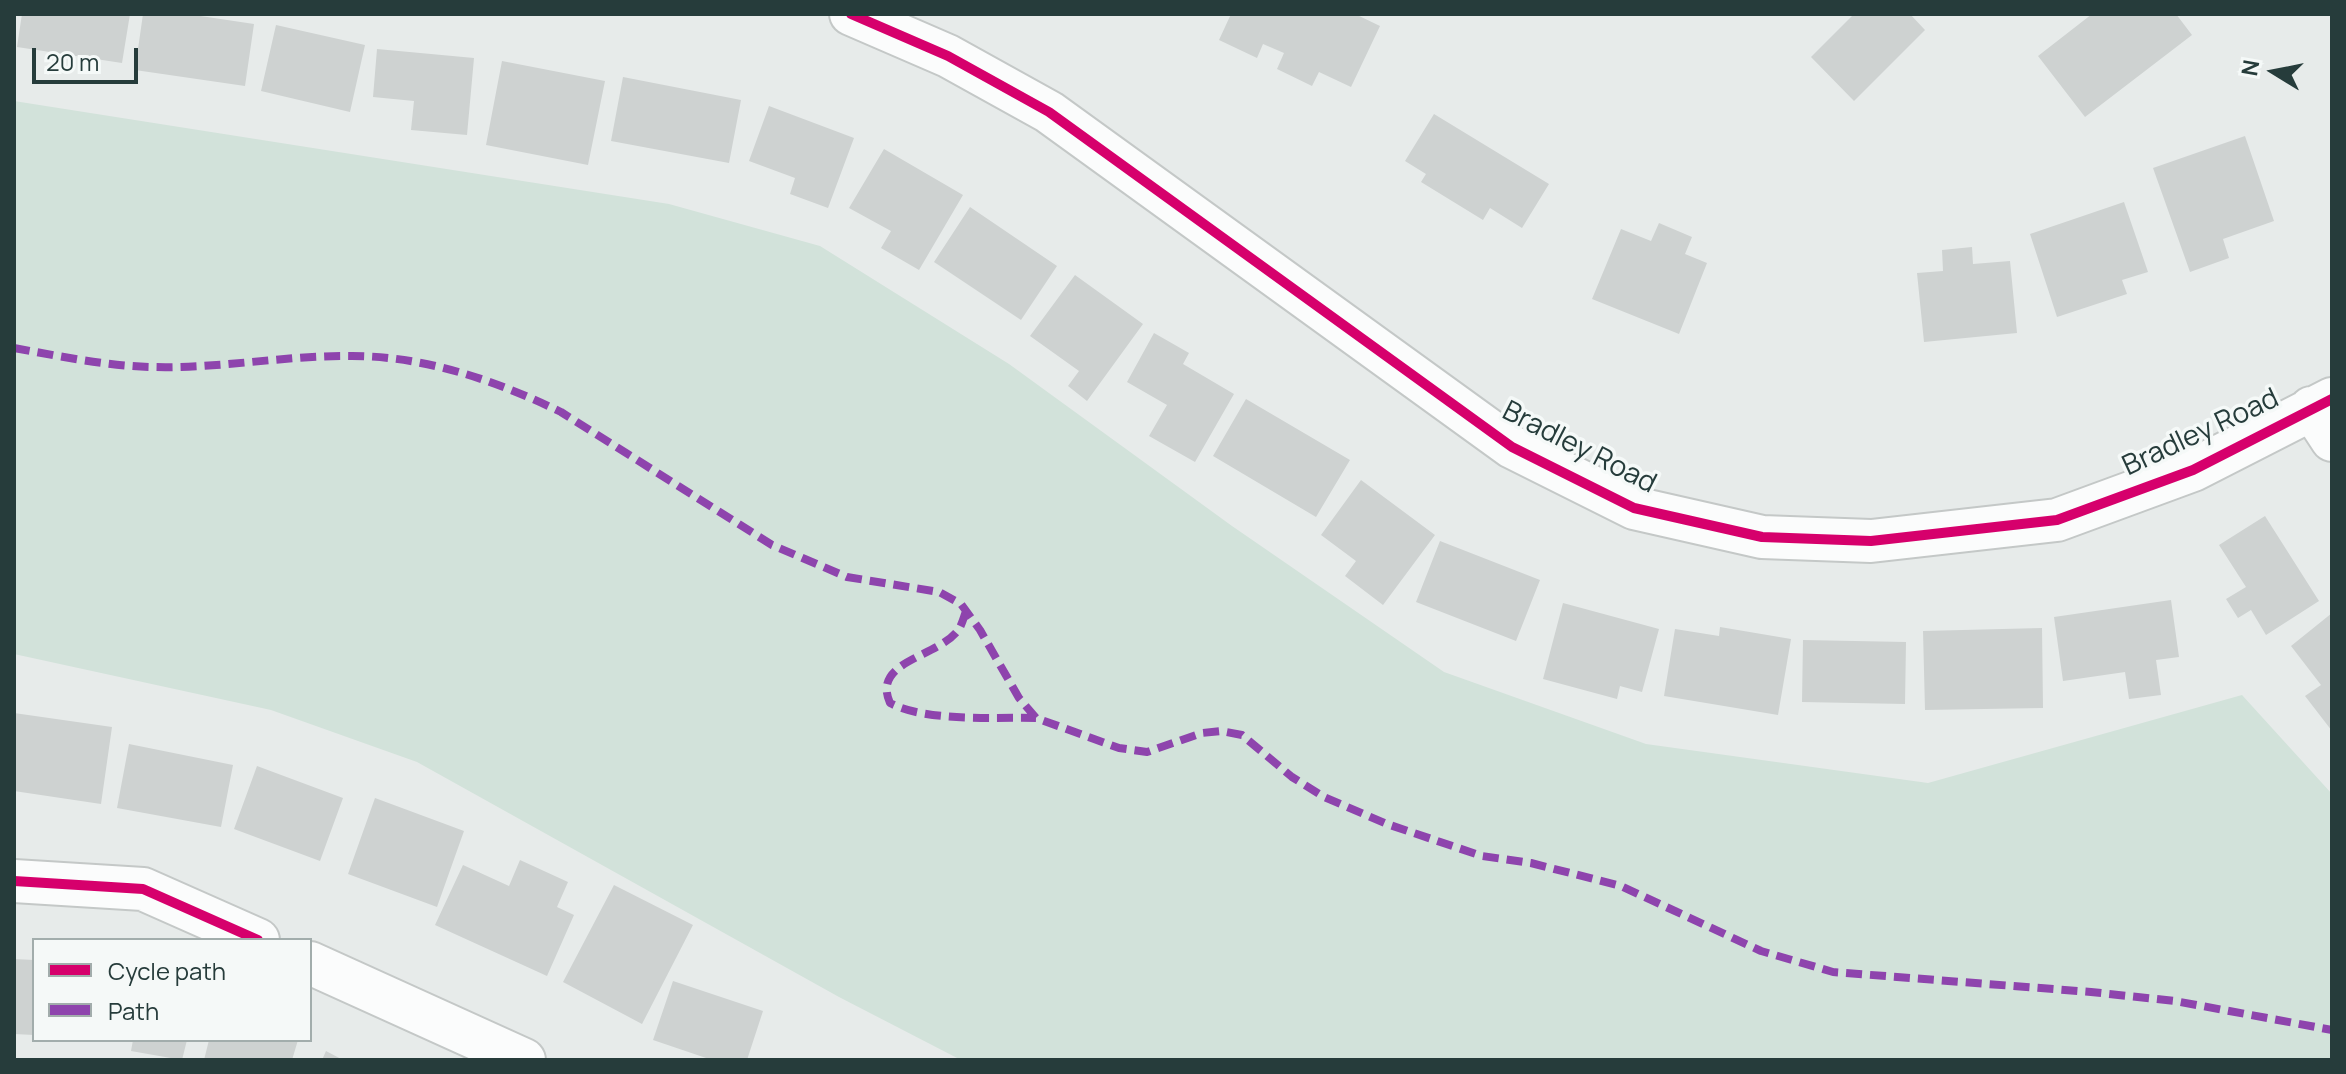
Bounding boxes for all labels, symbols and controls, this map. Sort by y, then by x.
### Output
scale bar [36,32,142,82]
north arrow [2234,32,2314,112]
text: 20 m [46,45,99,78]
text: N [2234,57,2267,78]
street label: Bradley Road [2118,382,2284,484]
street label: Bradley Road [1496,395,1662,501]
legend [32,938,312,1042]
text: Cycle path [108,954,226,987]
text: Path [108,994,159,1027]

